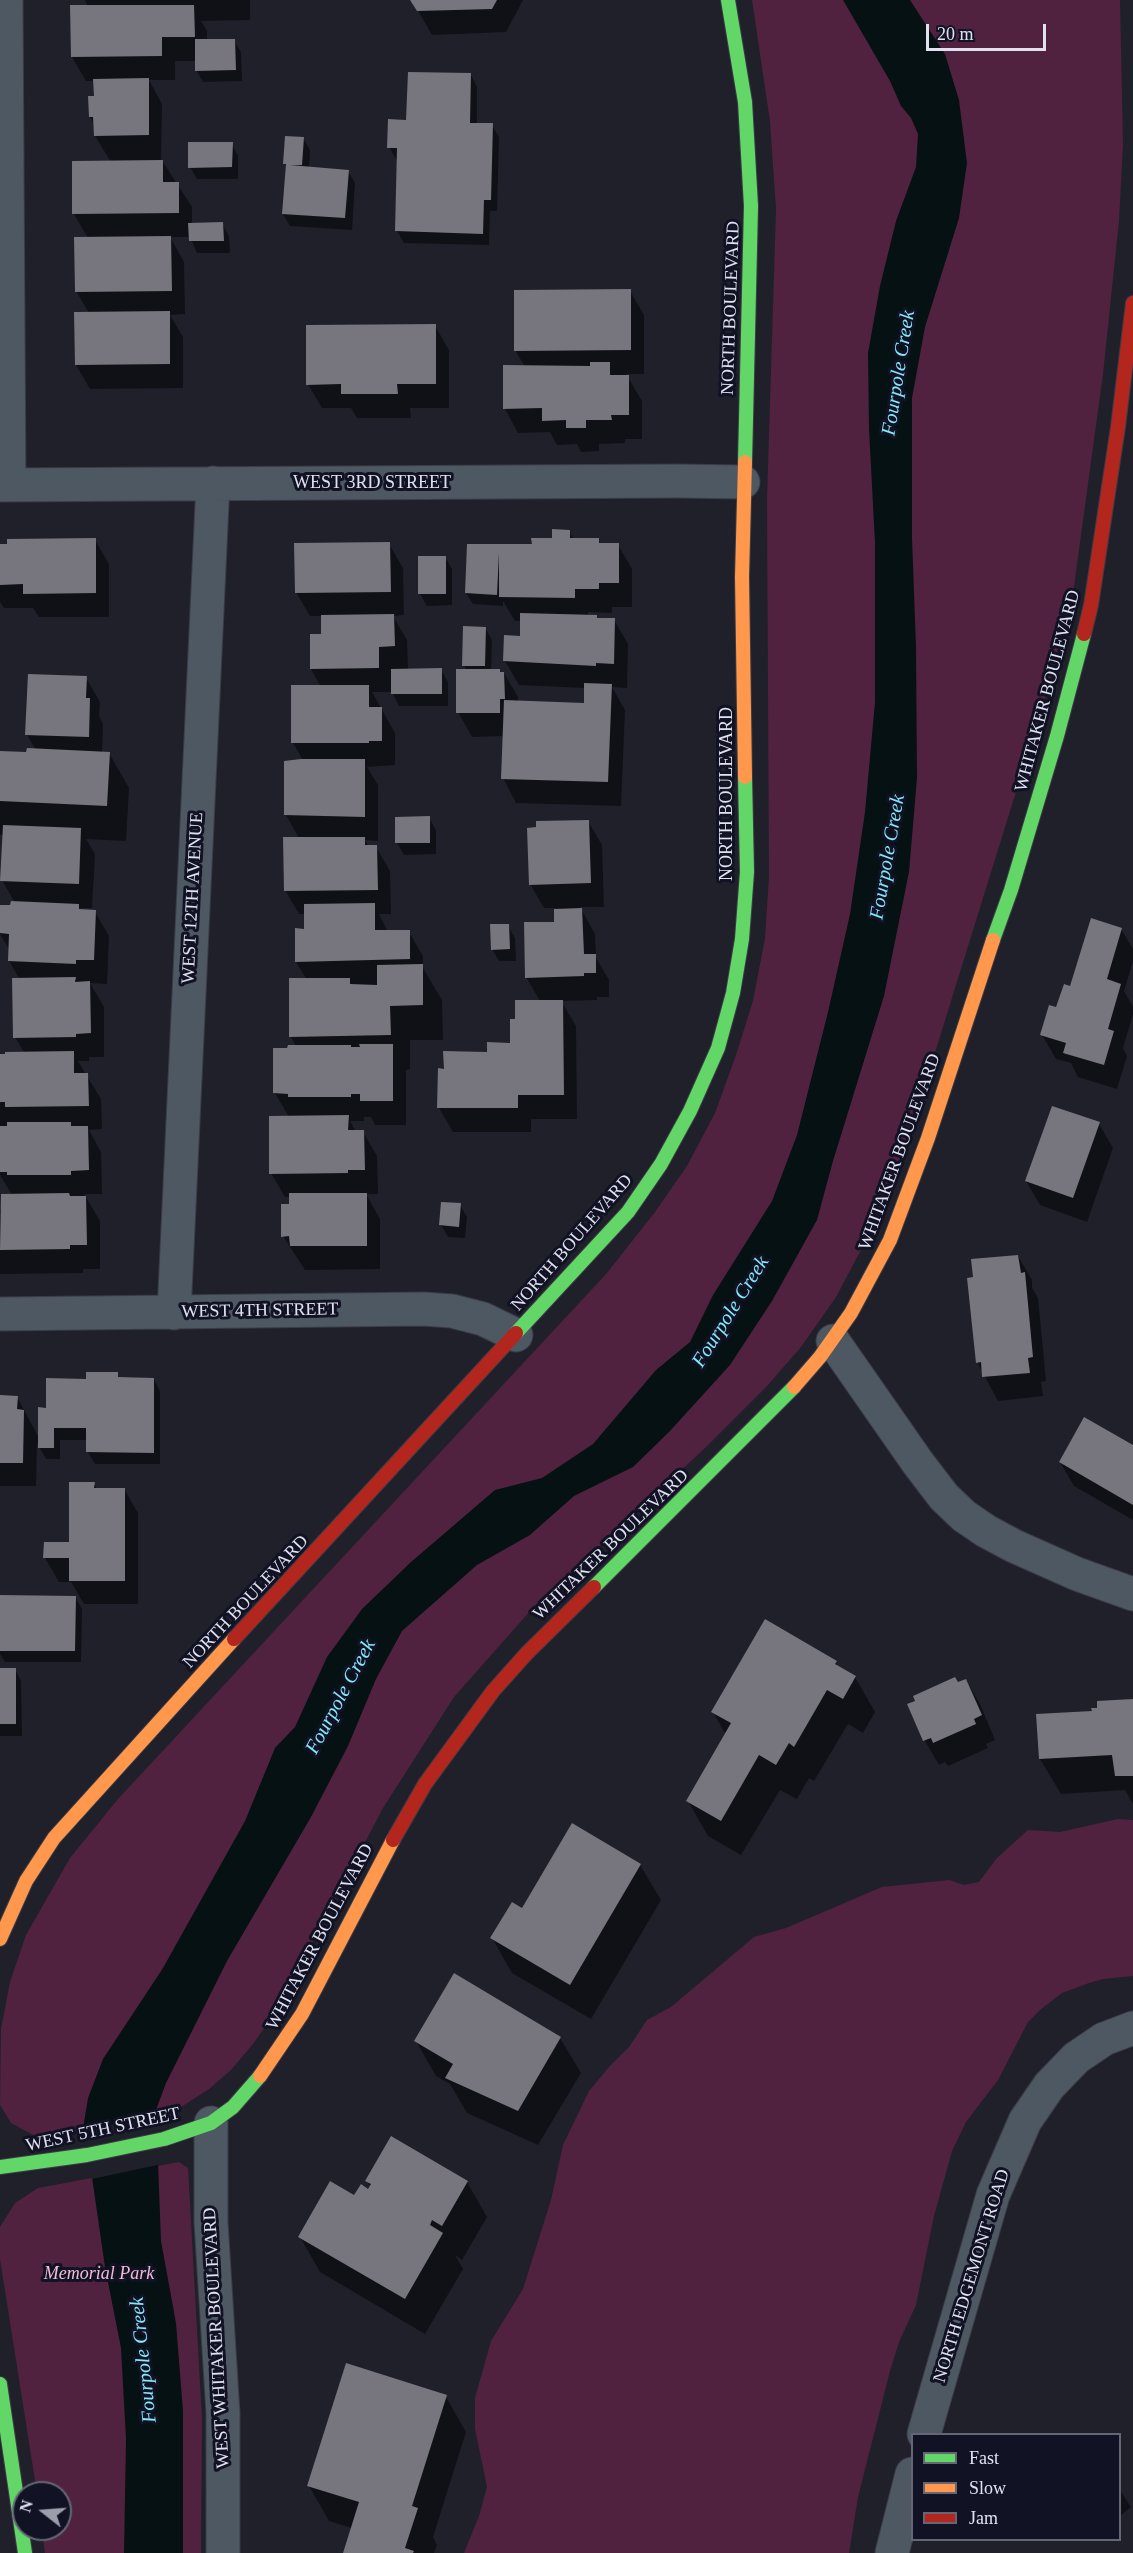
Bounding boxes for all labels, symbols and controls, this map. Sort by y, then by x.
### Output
scale bar [929,12,1049,50]
text: 20 m [937,24,974,44]
street label: NORTH BOULEVARD [717,221,745,395]
water label: Fourpole Creek [877,309,921,437]
street label: WEST 3RD STREET [293,472,451,494]
street label: WHITAKER BOULEVARD [1011,588,1085,794]
street label: NORTH BOULEVARD [716,707,738,881]
water label: Fourpole Creek [865,793,911,921]
street label: WEST 12TH AVENUE [178,812,208,984]
street label: WHITAKER BOULEVARD [854,1051,946,1253]
street label: NORTH BOULEVARD [507,1170,637,1316]
water label: Fourpole Creek [687,1252,775,1372]
street label: WEST 4TH STREET [181,1299,339,1323]
street label: WHITAKER BOULEVARD [529,1465,693,1625]
street label: NORTH BOULEVARD [179,1531,313,1673]
water label: Fourpole Creek [301,1636,381,1758]
street label: WHITAKER BOULEVARD [262,1840,378,2034]
street label: WEST 5TH STREET [24,2103,182,2157]
street label: NORTH EDGEMONT ROAD [929,2167,1015,2385]
street label: WEST WHITAKER BOULEVARD [199,2207,235,2469]
park label: Memorial Park [44,2263,154,2285]
water label: Fourpole Creek [125,2296,163,2424]
legend [911,2433,1121,2541]
text: Fast [969,2448,999,2468]
text: Slow [969,2478,1006,2498]
north arrow [12,2481,72,2541]
text: N [16,2498,36,2514]
text: Jam [969,2508,998,2528]

